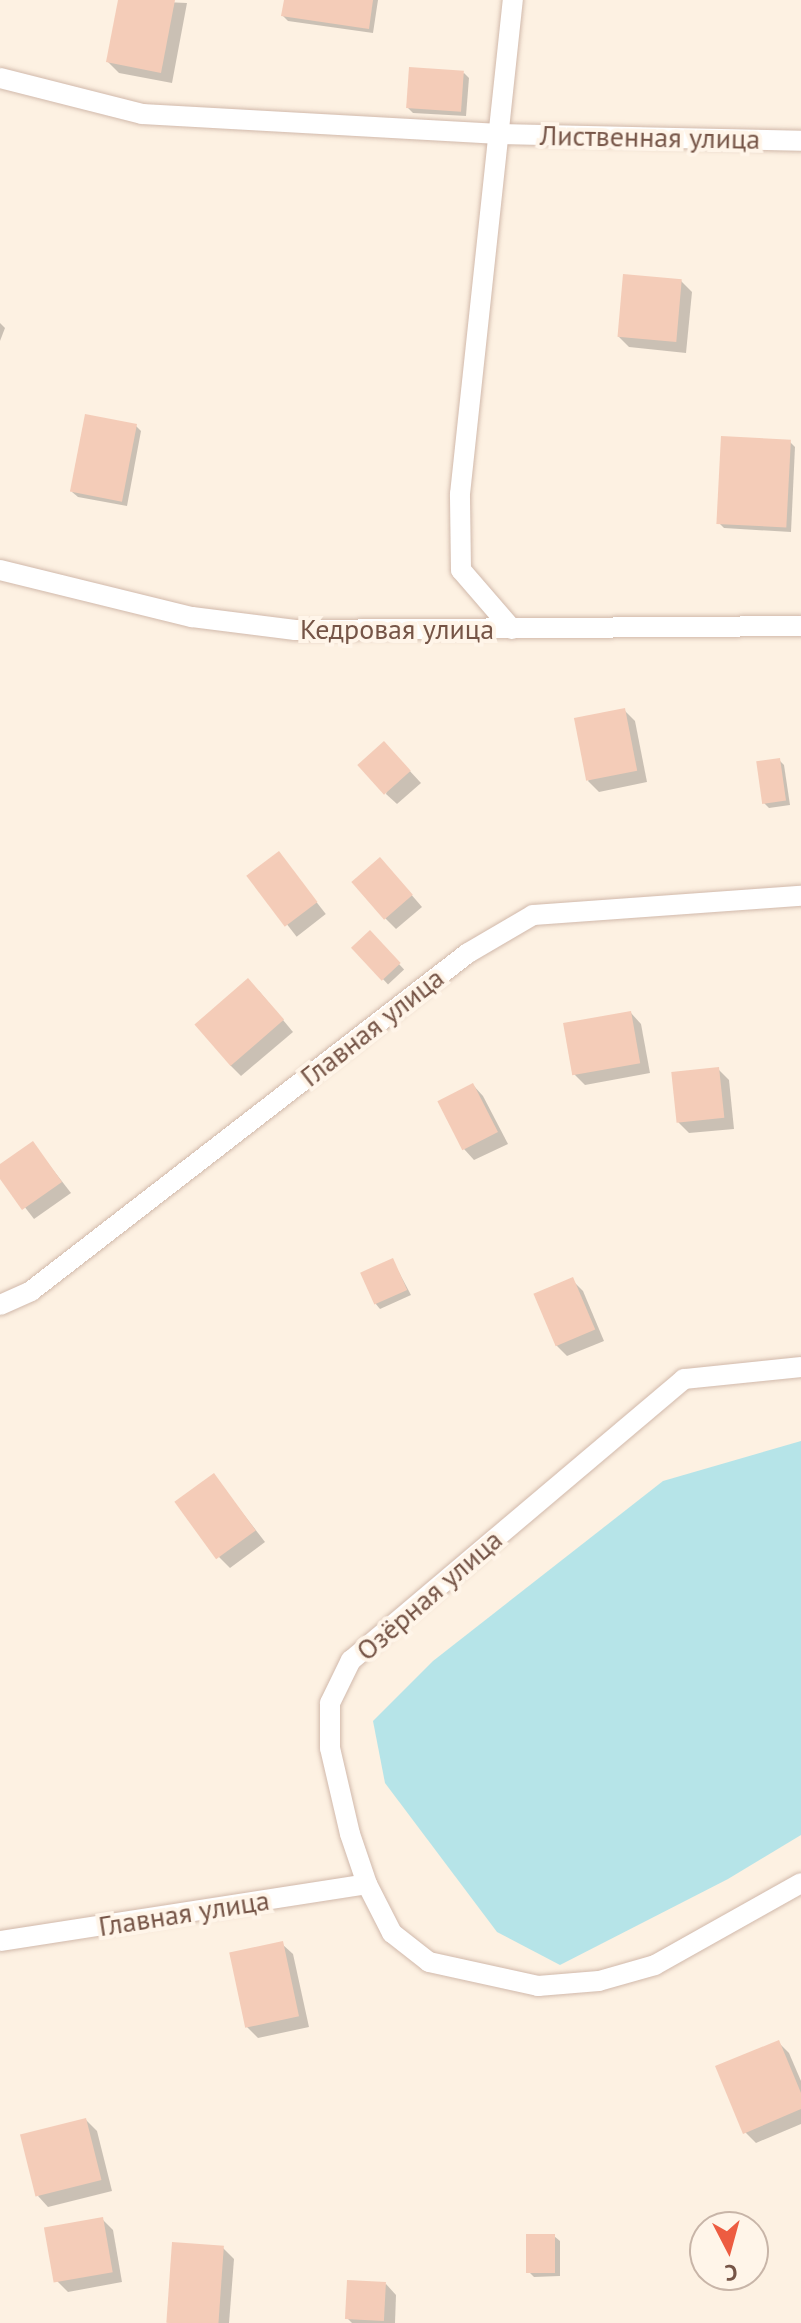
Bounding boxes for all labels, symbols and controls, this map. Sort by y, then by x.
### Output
street label: Лиственная улица [540,118,760,156]
street label: Кедровая улица [300,612,494,646]
street label: Главная улица [294,961,450,1093]
street label: Озёрная улица [349,1523,509,1667]
street label: Главная улица [96,1883,272,1943]
north arrow [689,2211,769,2291]
text: С [724,2258,739,2287]

